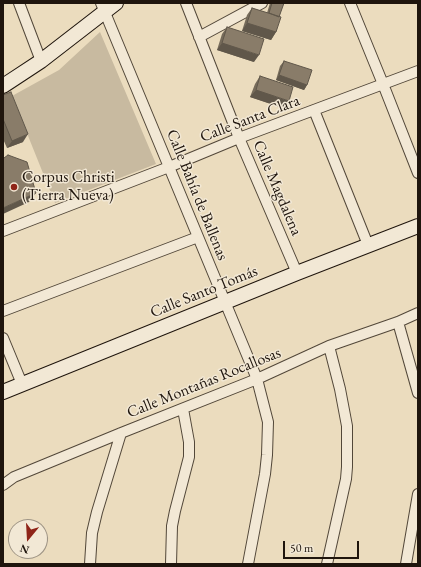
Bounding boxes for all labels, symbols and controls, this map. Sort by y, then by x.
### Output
street label: Calle Santa Clara [198,91,302,147]
street label: Calle Bahía de Ballenas [162,127,232,263]
street label: Calle Magdalena [248,137,306,239]
place label: Corpus Christi (Tierra Nueva) [22,168,115,206]
marker: Corpus Christi (Tierra Nueva) [9,182,19,192]
street label: Calle Santo Tomás [147,262,261,322]
street label: Calle Montañas Rocallosas [124,343,284,423]
north arrow [8,519,48,559]
scale bar [285,533,361,559]
text: 50 m [290,540,313,556]
text: N [18,541,31,557]

